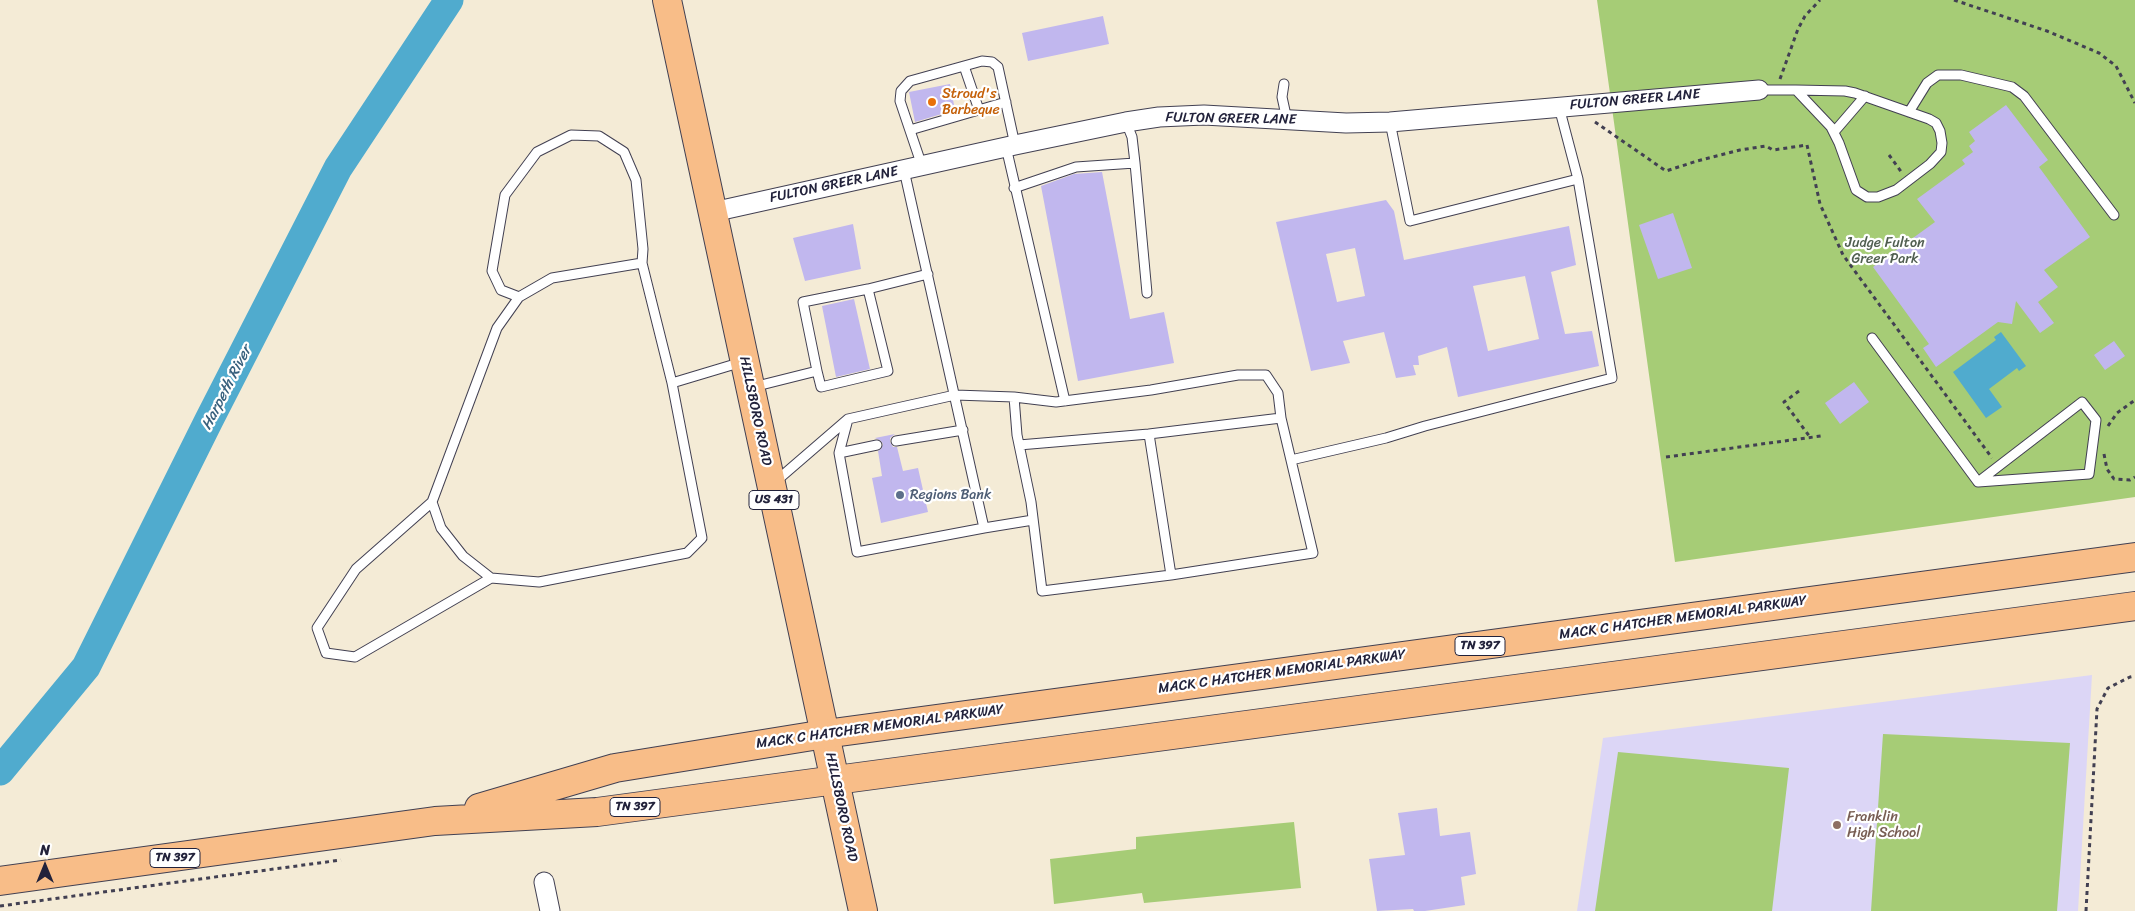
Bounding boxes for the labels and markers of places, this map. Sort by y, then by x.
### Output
place label: Stroud's Barbeque [942,86,1000,118]
marker: Stroud's Barbeque [926,96,938,108]
place label: Regions Bank [910,487,991,503]
marker: Regions Bank [894,489,906,501]
place label: Franklin High School [1847,809,1920,842]
marker: Franklin High School [1831,819,1843,831]

